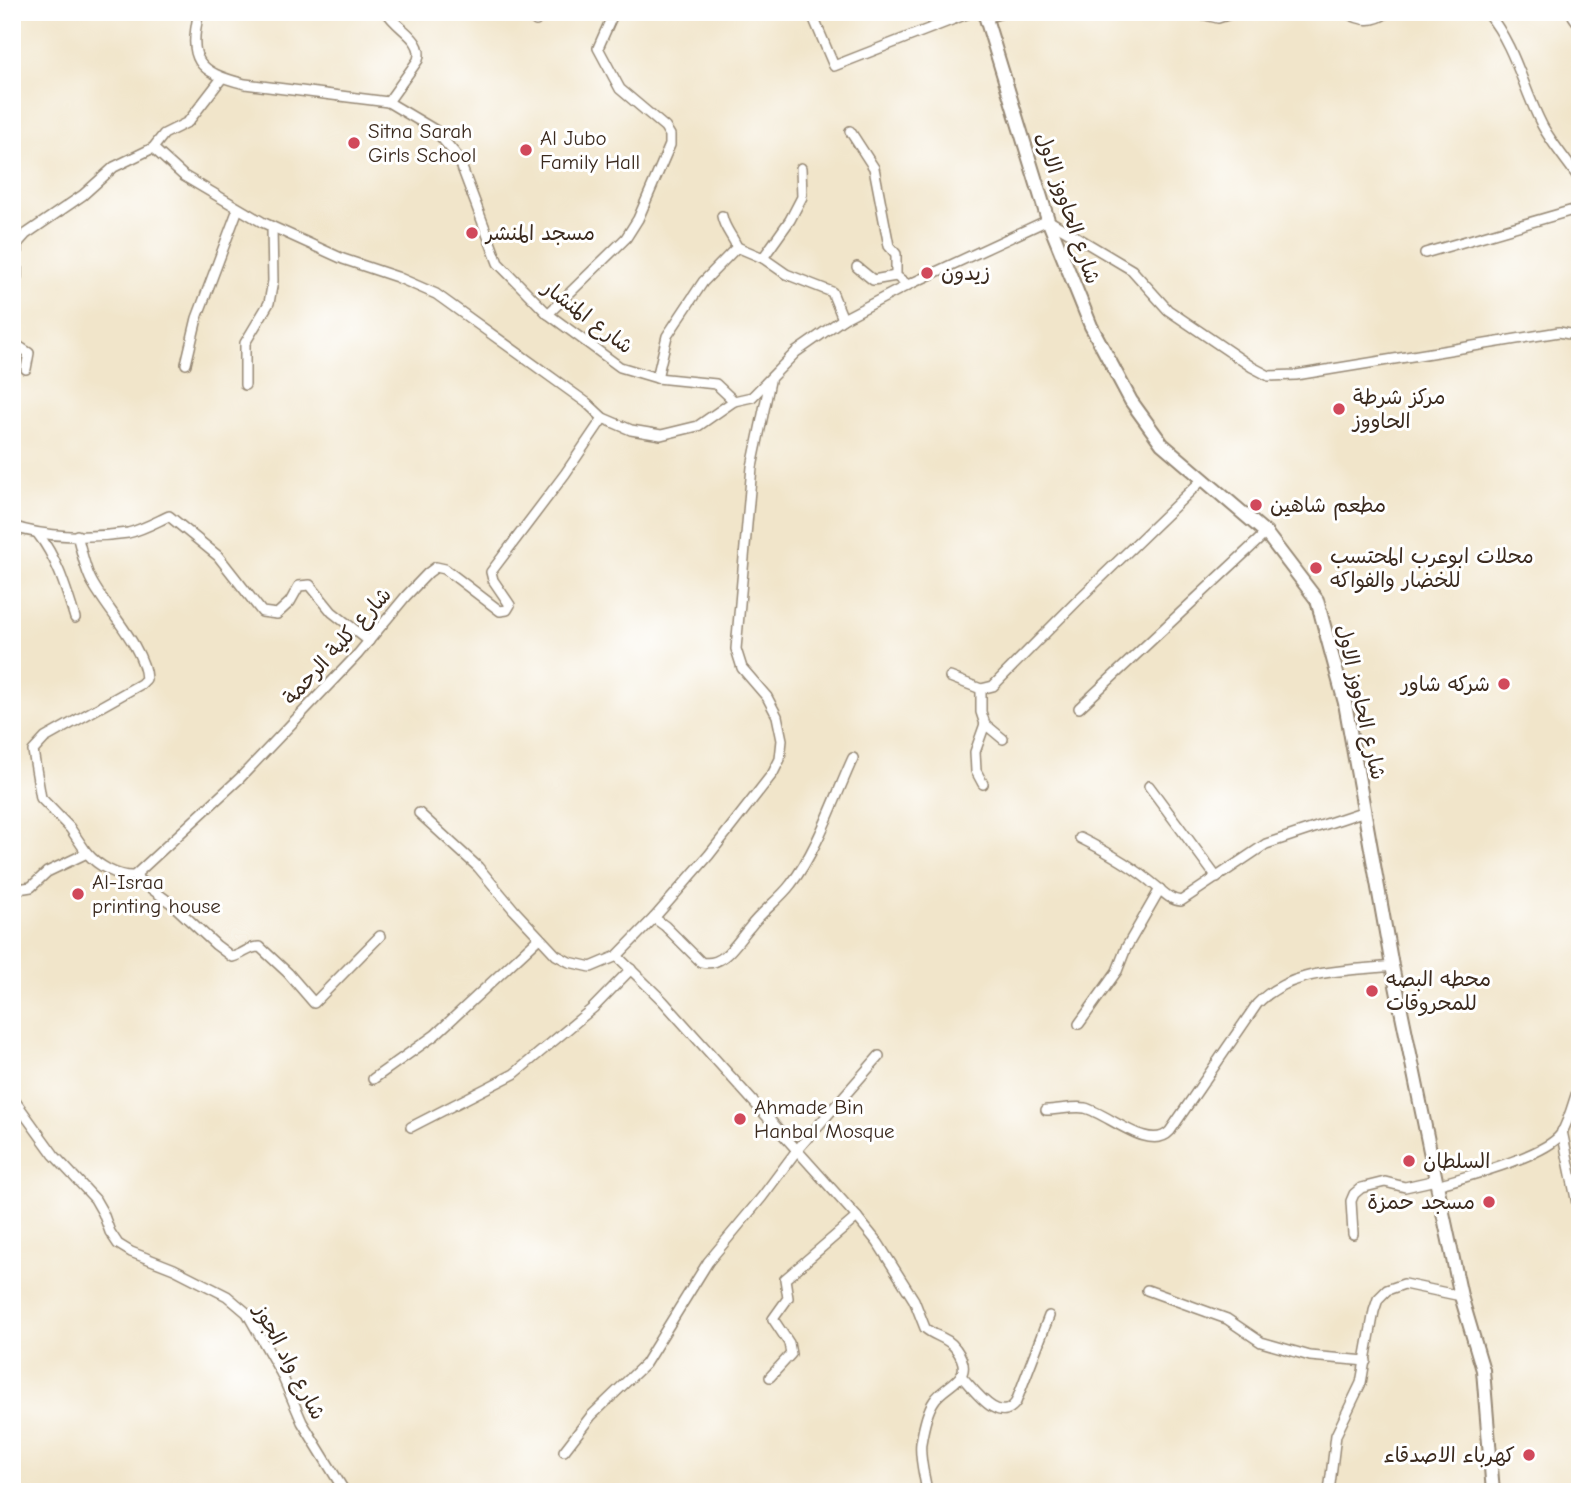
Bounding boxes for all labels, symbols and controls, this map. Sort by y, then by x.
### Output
place label: Sitna Sarah Girls School [368,119,476,167]
place label: Al Jubo Family Hall [540,126,640,174]
street label: شارع الحاووز الاول [1028,129,1105,288]
marker: Sitna Sarah Girls School [346,135,362,151]
marker: Al Jubo Family Hall [518,142,534,158]
place label: مسجد المنشر [484,221,595,245]
marker: مسجد المنشر [464,225,480,241]
place label: زيدون [941,261,990,285]
marker: زيدون [919,265,935,281]
street label: شارع المنشار [535,274,638,361]
place label: مركز شرطة الحاووز [1351,385,1445,433]
marker: مركز شرطة الحاووز [1331,401,1347,417]
place label: مطعم شاهين [1270,493,1386,521]
marker: مطعم شاهين [1248,497,1264,513]
place label: محلات ابوعرب المحتسب للخضار والفواكه [1330,544,1534,593]
marker: محلات ابوعرب المحتسب للخضار والفواكه [1308,560,1324,576]
street label: شارع كلية الرحمة [278,582,398,712]
street label: شارع الحاووز الاول [1329,622,1391,783]
place label: شركه شاور [1399,672,1490,696]
marker: شركه شاور [1496,676,1512,692]
place label: Al-Israa printing house [92,870,221,918]
marker: Al-Israa printing house [70,886,86,902]
place label: محطه البصه للمحروقات [1386,967,1491,1017]
marker: محطه البصه للمحروقات [1364,983,1380,999]
place label: Ahmade Bin Hanbal Mosque [754,1095,895,1143]
marker: Ahmade Bin Hanbal Mosque [732,1111,748,1127]
place label: السلطان [1423,1149,1490,1173]
marker: السلطان [1401,1153,1417,1169]
place label: مسجد حمزة [1367,1190,1475,1214]
marker: مسجد حمزة [1481,1194,1497,1210]
street label: شارع واد الجوز [246,1298,330,1425]
place label: كهرباء الاصدقاء [1384,1443,1515,1468]
marker: كهرباء الاصدقاء [1521,1447,1537,1463]

